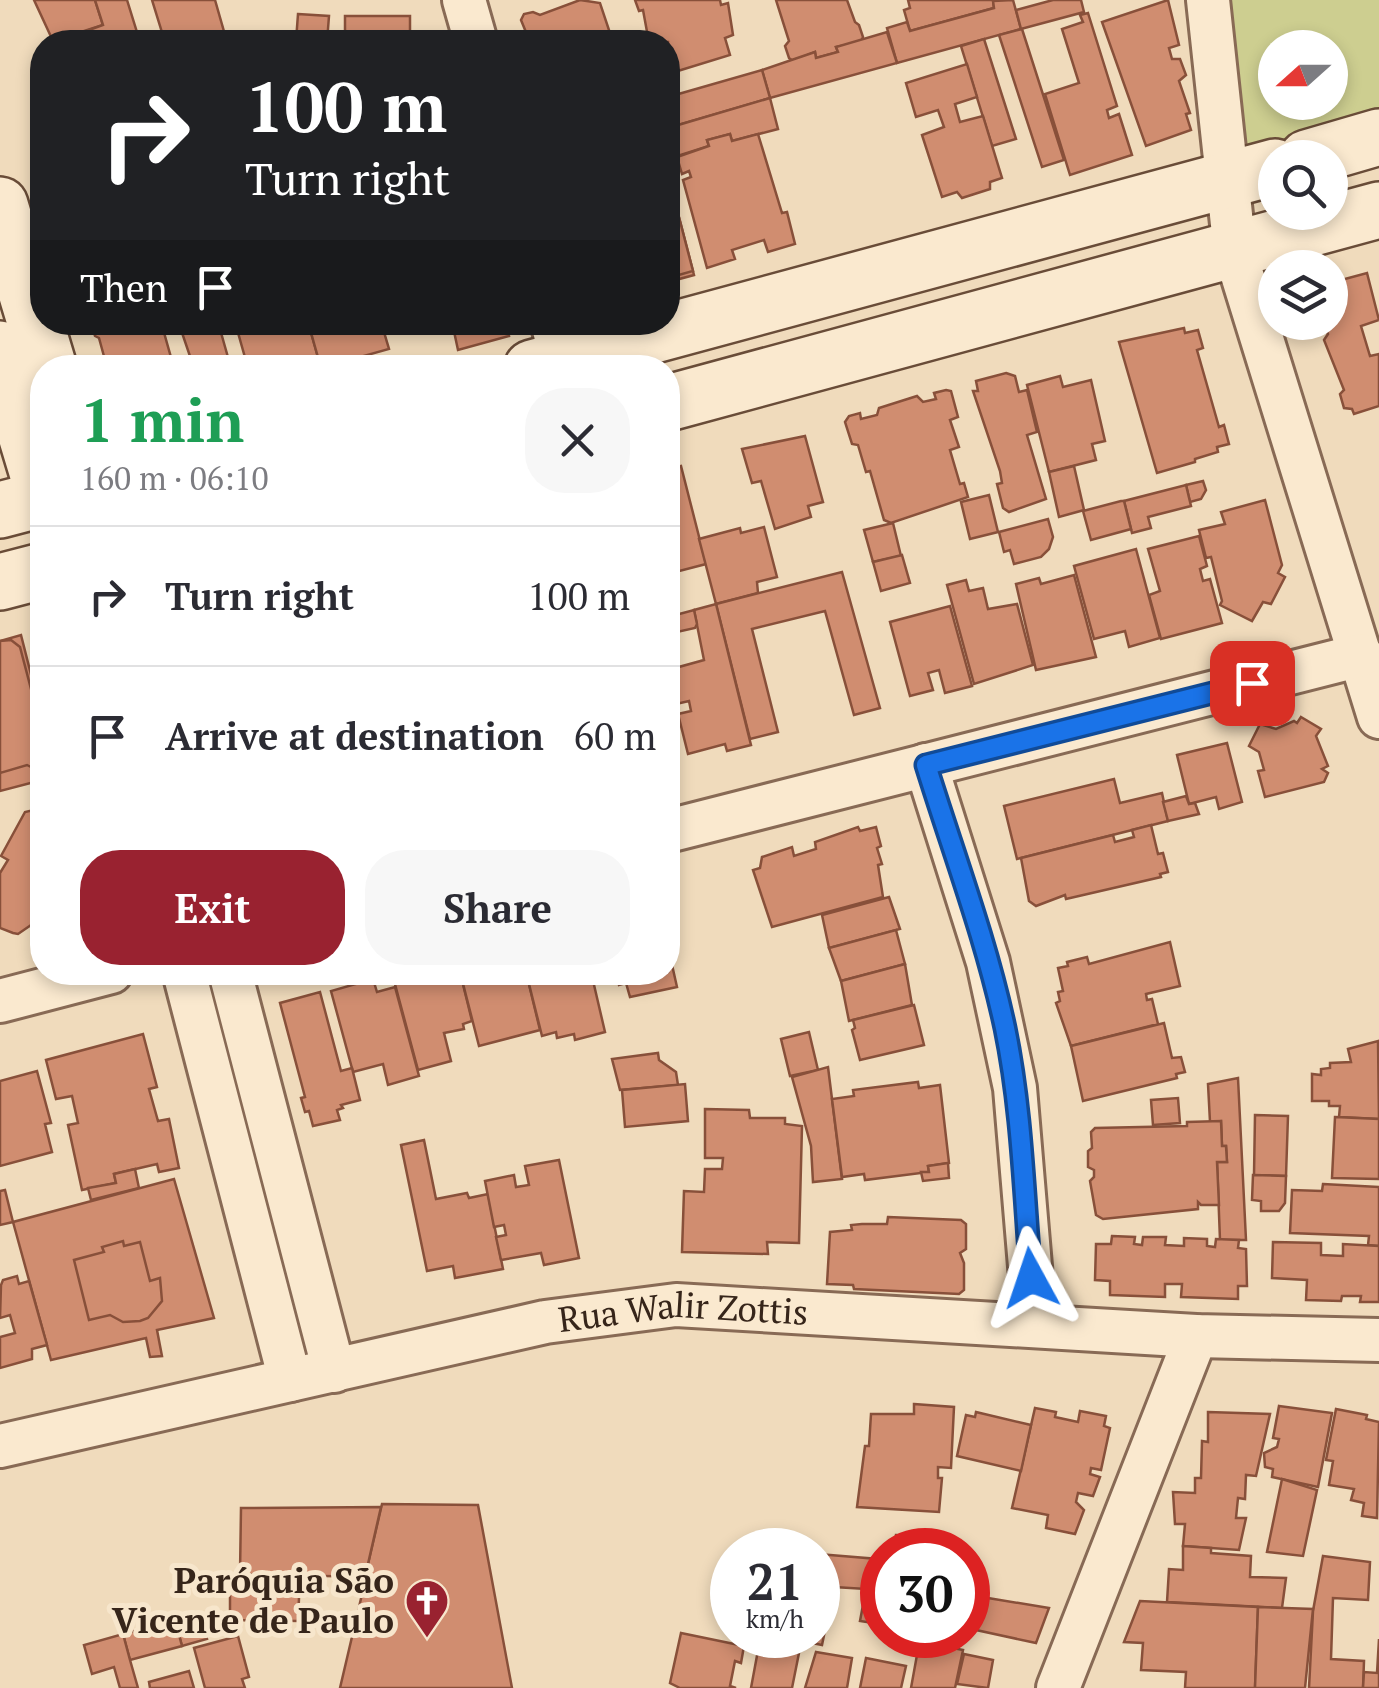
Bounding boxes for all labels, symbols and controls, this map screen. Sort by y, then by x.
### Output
north arrow [1258,30,1348,120]
map controls [1258,30,1348,340]
text: 100 m [245,59,447,152]
icon: right [80,70,210,200]
button: search [1258,140,1348,230]
text: Turn right [245,148,450,208]
button: layers [1258,250,1348,340]
icon: arrive [188,260,243,315]
text: Then [80,263,168,313]
text: 1 min [80,380,244,459]
button: close [525,388,630,493]
text: 160 m · 06:10 [80,457,268,499]
icon: right [80,569,135,624]
text: Turn right [165,571,354,621]
text: 100 m [527,571,630,621]
pin [1210,641,1295,726]
icon: arrive [1225,656,1280,711]
icon: arrive [80,709,135,764]
text: Arrive at destination [165,711,544,761]
text: 60 m [574,711,656,761]
button: Exit [80,850,345,965]
button: Share [365,850,630,965]
position arrow [979,1226,1083,1330]
street label: Rua Walir Zottis [555,1281,810,1342]
speed limit sign: 30 [860,1528,990,1658]
text: 21 [747,1548,803,1614]
place label: Paróquia São Vicente de Paulo [112,1557,394,1643]
church icon: Paróquia São Vicente de Paulo [404,1578,450,1639]
text: km/h [746,1602,804,1635]

